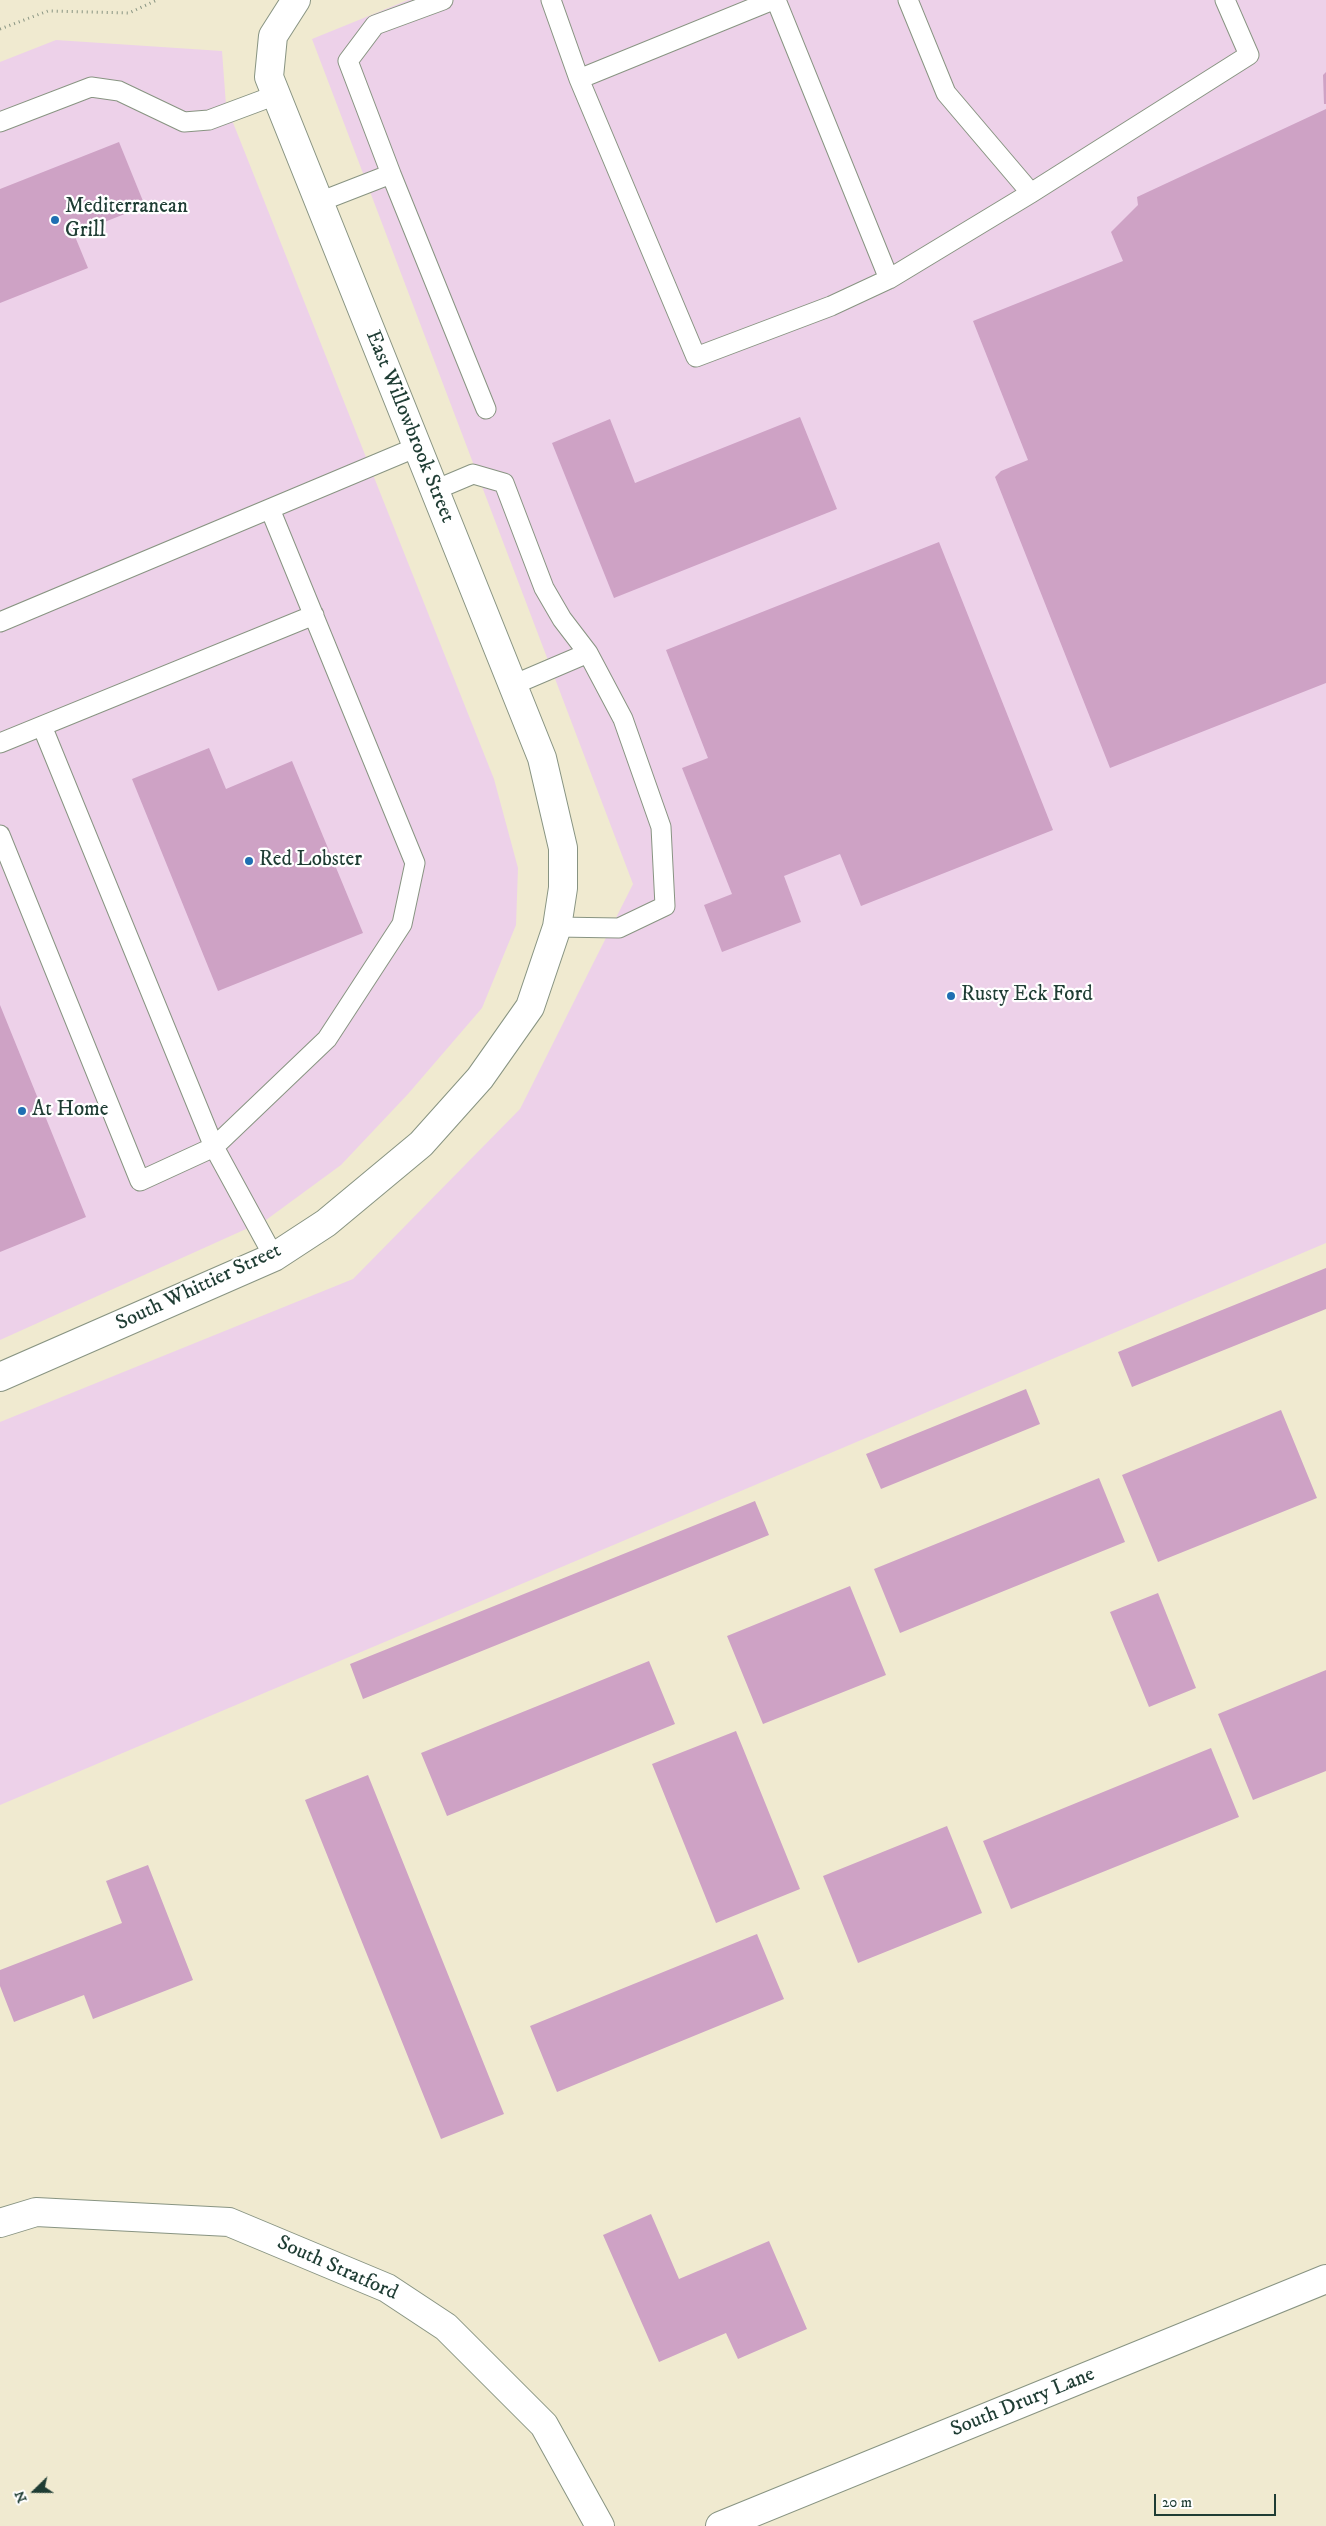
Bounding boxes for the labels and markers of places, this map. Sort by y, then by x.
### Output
place label: Mediterranean Grill [65,195,188,245]
marker: Mediterranean Grill [49,214,61,226]
place label: Red Lobster [259,848,362,874]
marker: Red Lobster [243,855,255,867]
place label: Rusty Eck Ford [961,983,1093,1009]
marker: Rusty Eck Ford [945,990,957,1002]
place label: At Home [32,1098,109,1124]
marker: At Home [16,1105,28,1117]

